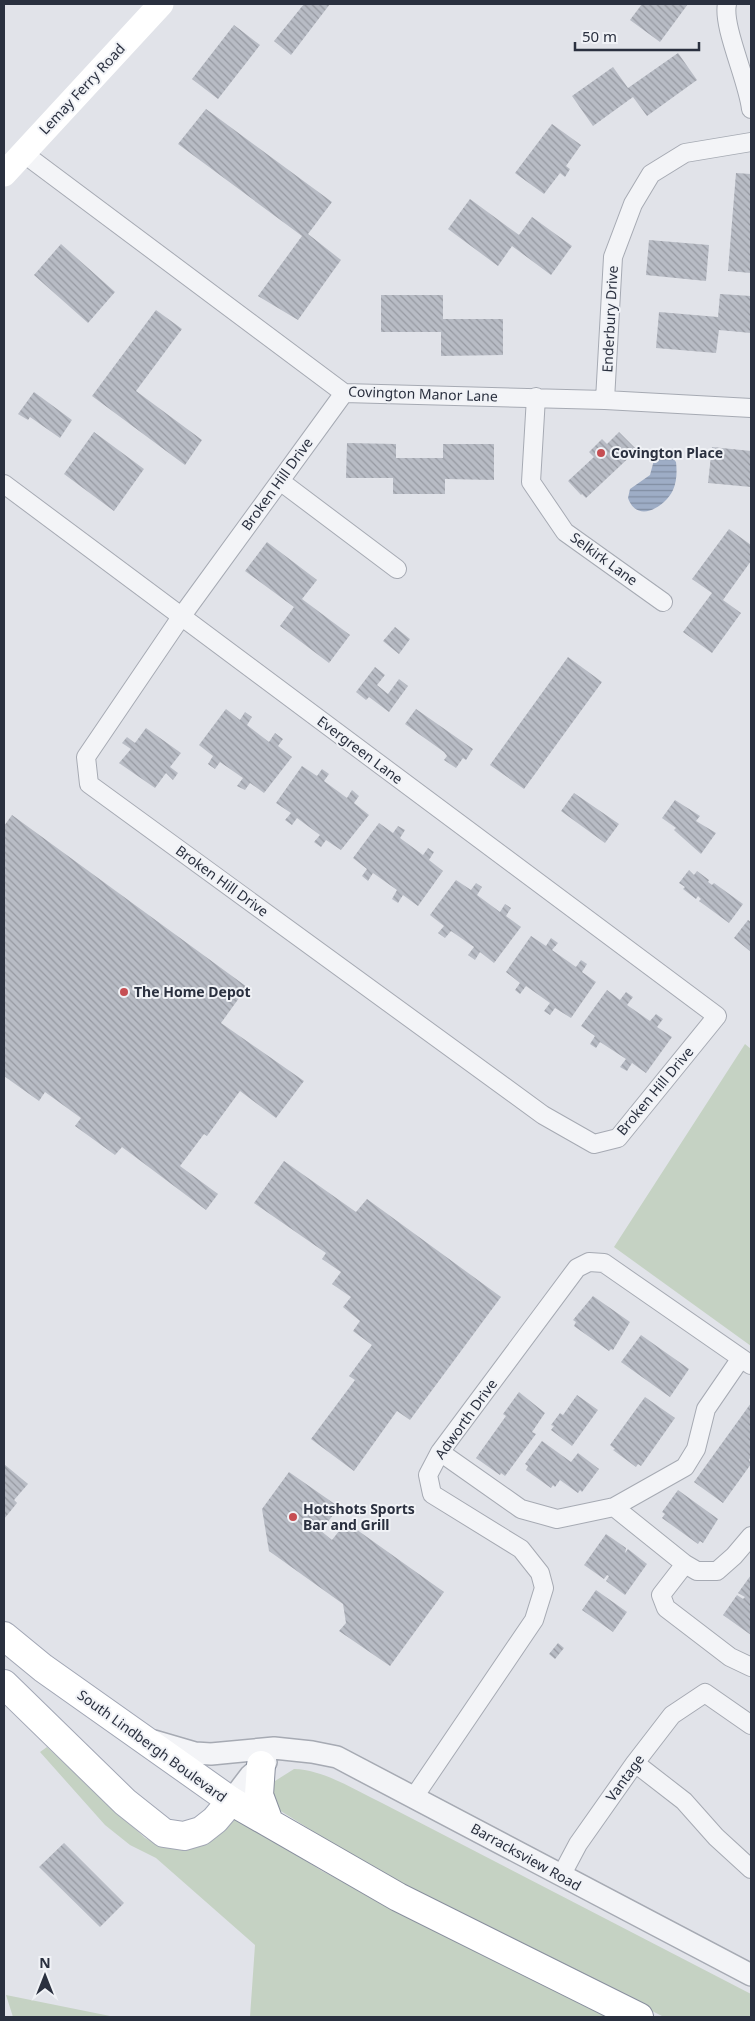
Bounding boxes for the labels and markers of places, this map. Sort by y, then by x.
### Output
place label: Covington Place [611,443,723,462]
marker: Covington Place [595,447,607,459]
place label: The Home Depot [134,982,251,1001]
marker: The Home Depot [118,986,130,998]
place label: Hotshots Sports Bar and Grill [303,1499,415,1534]
marker: Hotshots Sports Bar and Grill [287,1511,299,1523]

